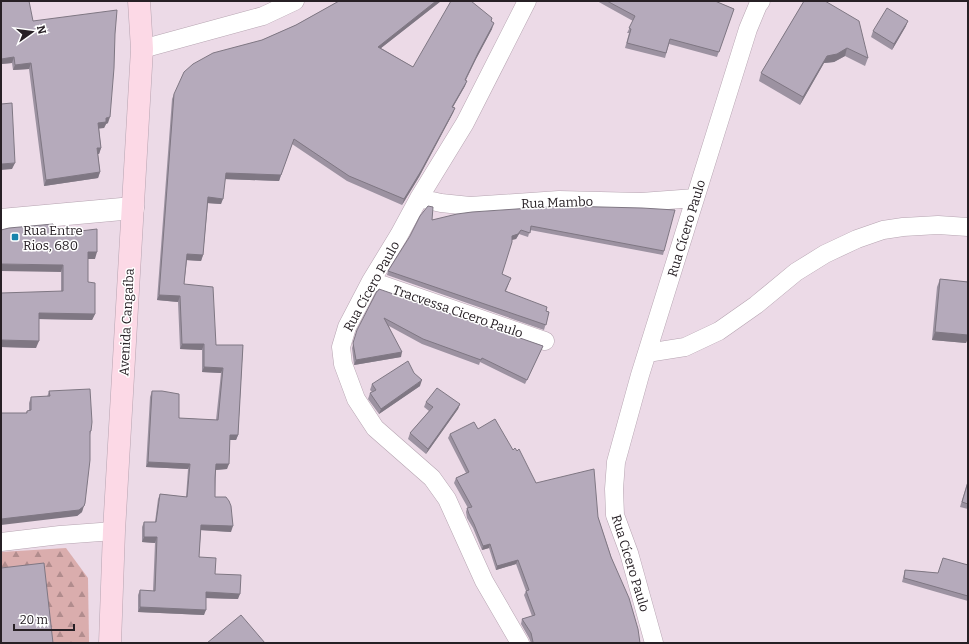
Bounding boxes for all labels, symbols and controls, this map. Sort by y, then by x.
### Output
north arrow [12,12,52,52]
text: N [34,24,49,36]
street label: Rua Cícero Paulo [665,178,708,279]
street label: Rua Mambo [521,194,593,211]
place label: Rua Entre Rios, 680 [23,223,83,253]
marker: Rua Entre Rios, 680 [10,232,20,242]
street label: Rua Cícero Paulo [340,238,402,334]
street label: Avenida Cangaíba [116,268,137,376]
street label: Tracvessa Cicero Paulo [391,282,525,341]
street label: Rua Cícero Paulo [609,513,652,614]
scale bar [14,606,74,632]
text: 20 m [20,613,49,627]

